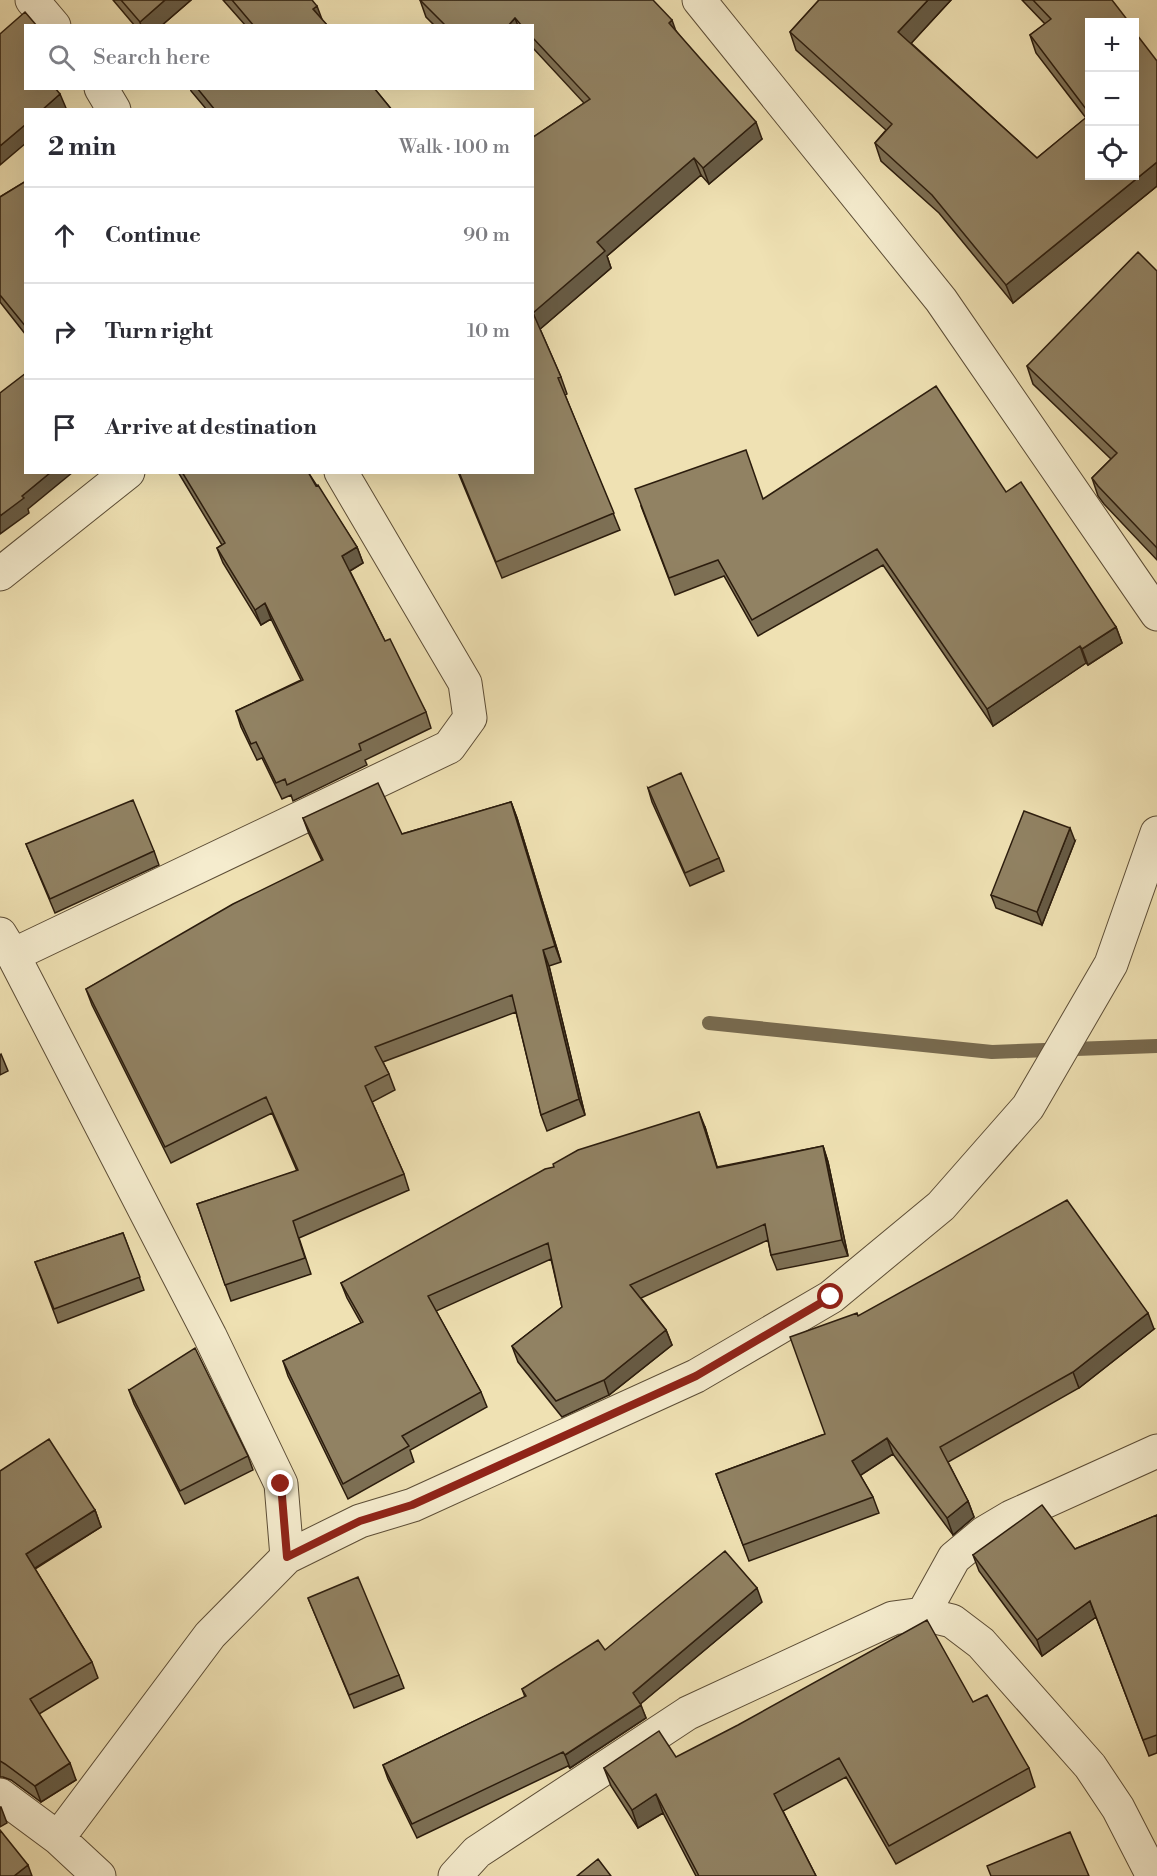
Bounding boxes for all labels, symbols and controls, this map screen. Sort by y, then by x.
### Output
map controls [1085,18,1139,180]
button: + [1085,18,1139,72]
search box [24,24,534,90]
icon: search [45,41,78,74]
text: Search here [93,44,210,71]
button: − [1085,72,1139,126]
button: locate [1085,126,1139,180]
text: 2 min [48,131,116,163]
text: Walk · 100 m [399,135,510,160]
icon: ahead [48,219,81,252]
text: Continue [105,222,201,249]
text: 90 m [463,223,510,248]
icon: right [48,315,81,348]
text: Turn right [105,318,213,345]
text: 10 m [467,319,510,344]
icon: arrive [48,411,81,444]
text: Arrive at destination [105,414,317,441]
route start [817,1283,843,1309]
route end [267,1470,293,1496]

